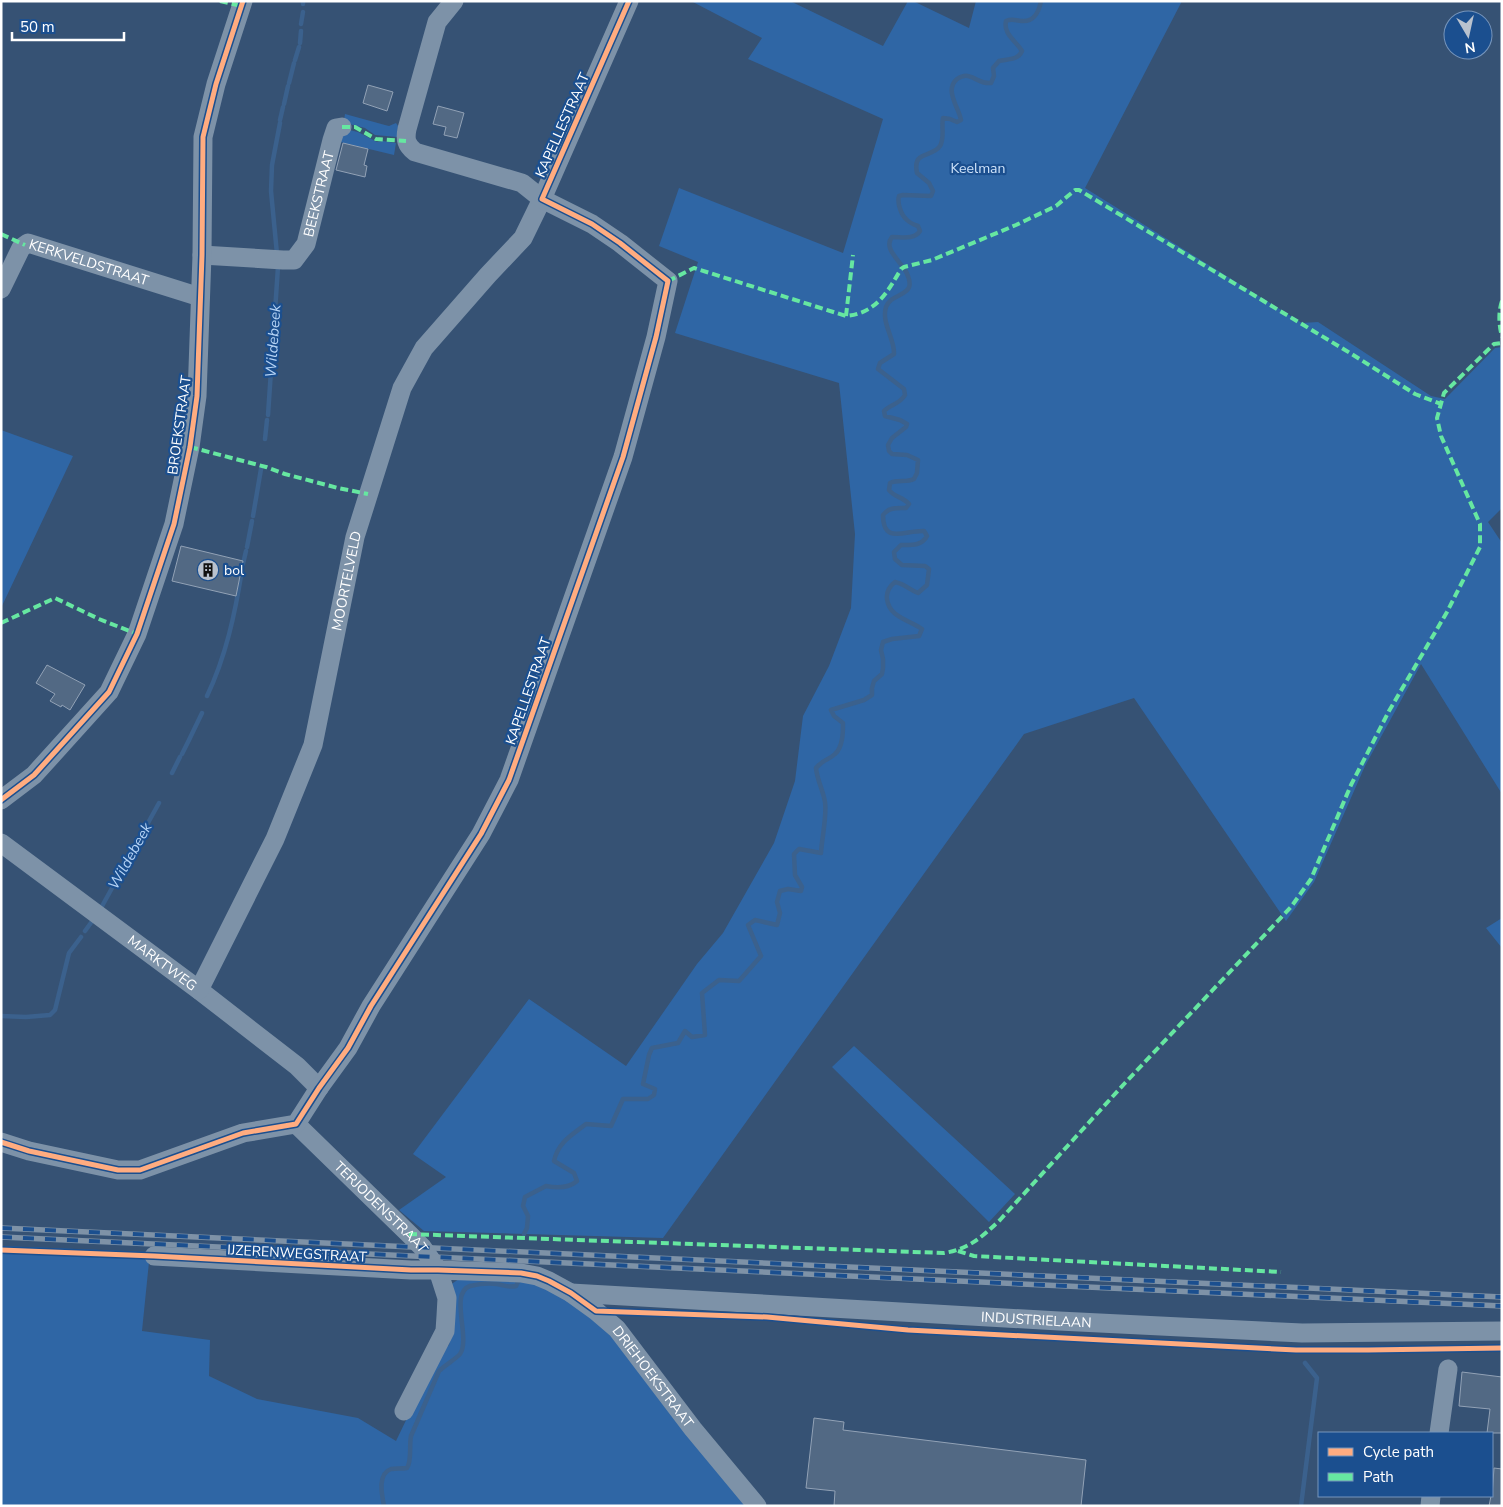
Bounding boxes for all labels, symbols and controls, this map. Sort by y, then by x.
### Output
scale bar [12,10,125,42]
north arrow [1443,10,1493,60]
text: 50 m [20,17,55,37]
text: N [1463,37,1477,58]
street label: KAPELLESTRAAT [531,69,594,181]
street label: BEEKSTRAAT [299,148,339,239]
park label: Keelman [951,159,1006,178]
street label: KERKVELDSTRAAT [26,235,151,290]
water label: Wildebeek [260,303,286,378]
street label: BROEKSTRAAT [163,374,196,476]
street label: MOORTELVELD [327,529,366,632]
building icon: bol [196,558,220,582]
place label: bol [224,561,245,580]
street label: KAPELLESTRAAT [501,634,556,748]
water label: Wildebeek [103,819,157,893]
street label: MARKTWEG [123,931,201,995]
street label: TERJODENSTRAAT [330,1157,433,1257]
street label: IJZERENWEGSTRAAT [227,1240,368,1267]
street label: INDUSTRIELAAN [980,1308,1092,1333]
street label: DRIEHOEKSTRAAT [608,1322,698,1432]
legend [1318,1432,1493,1497]
text: Cycle path [1363,1442,1434,1462]
text: Path [1363,1467,1394,1487]

